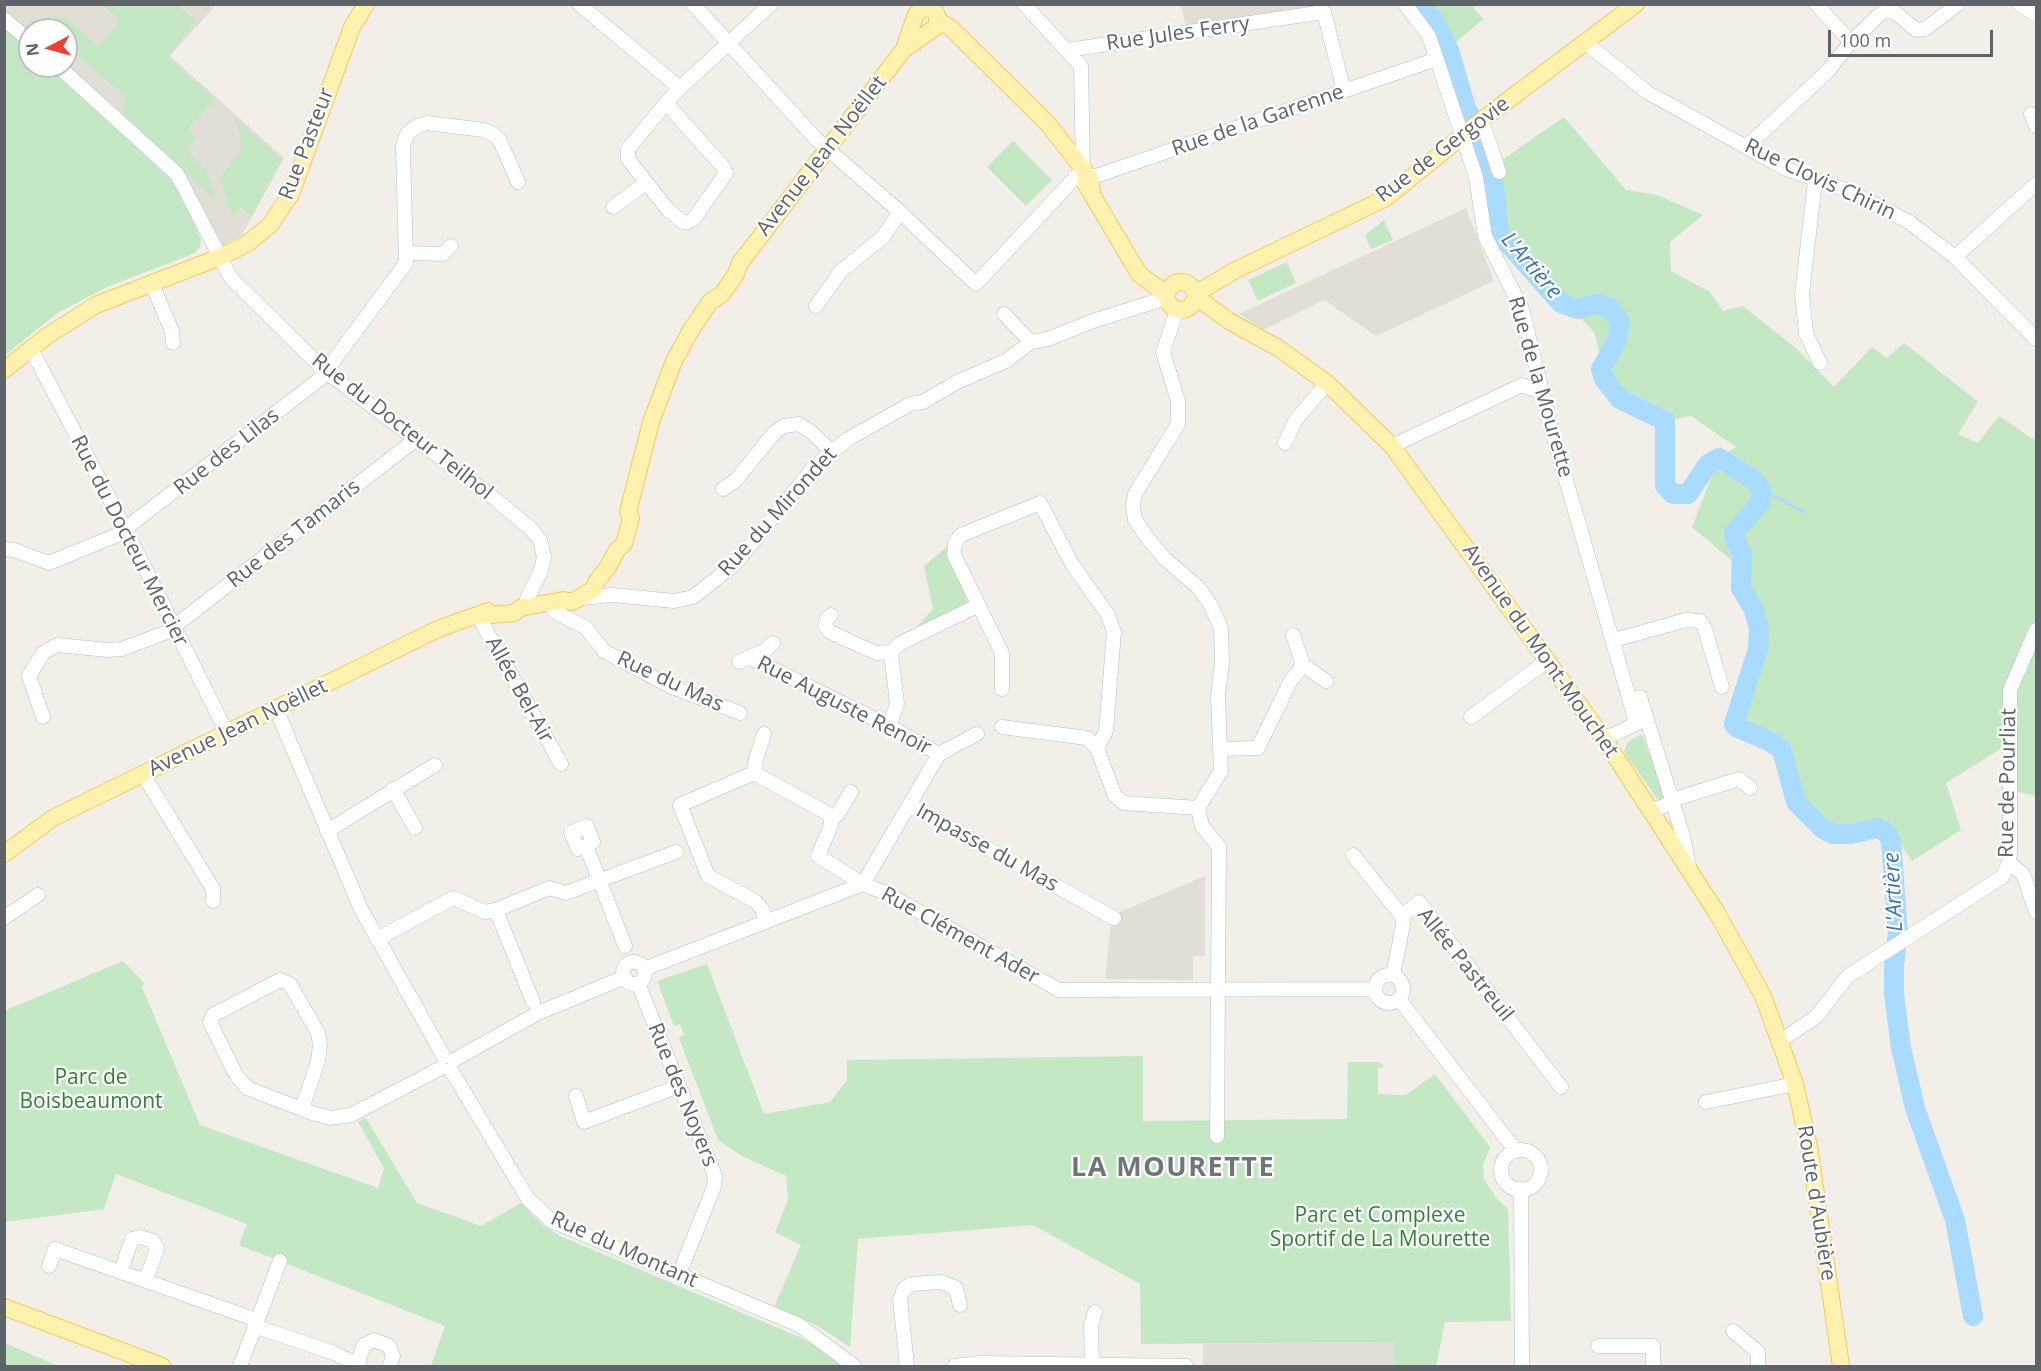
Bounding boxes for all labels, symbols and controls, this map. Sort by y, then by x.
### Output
street label: Rue Jules Ferry [1105,11,1251,57]
north arrow [18,18,78,78]
scale bar [1831,18,1996,56]
text: 100 m [1839,28,1891,52]
text: N [20,42,44,57]
street label: Avenue Jean Noëllet [752,71,892,241]
street label: Rue de la Garenne [1169,80,1347,162]
street label: Rue Pasteur [274,84,340,204]
street label: Rue de Gergovie [1371,92,1515,208]
street label: Rue Clovis Chirin [1741,134,1899,226]
water label: L'Artière [1495,227,1567,305]
street label: Rue de la Mourette [1502,294,1578,480]
street label: Rue du Docteur Teilhol [306,348,498,506]
street label: Rue des Lilas [169,403,285,501]
street label: Rue du Docteur Mercier [65,431,193,651]
street label: Rue du Mirondet [714,442,842,582]
street label: Rue des Tamaris [223,474,365,594]
street label: Avenue du Mont-Mouchet [1457,539,1623,763]
street label: Allée Bel-Air [479,633,559,747]
street label: Rue du Mas [613,646,727,718]
street label: Rue Auguste Renoir [753,651,935,761]
street label: Avenue Jean Noëllet [144,674,332,782]
street label: Rue de Pourliat [1994,708,2022,858]
street label: Impasse du Mas [911,798,1063,898]
water label: L'Artière [1879,852,1909,932]
street label: Rue Clément Ader [877,882,1043,990]
street label: Allée Pastreuil [1412,903,1518,1027]
street label: Rue des Noyers [642,1020,722,1170]
park label: Parc de Boisbeaumont [19,1065,163,1115]
street label: Route d'Aubière [1791,1123,1841,1283]
district label: LA MOURETTE [1071,1152,1275,1184]
park label: Parc et Complexe Sportif de La Mourette [1270,1203,1490,1253]
street label: Rue du Montant [547,1206,701,1294]

